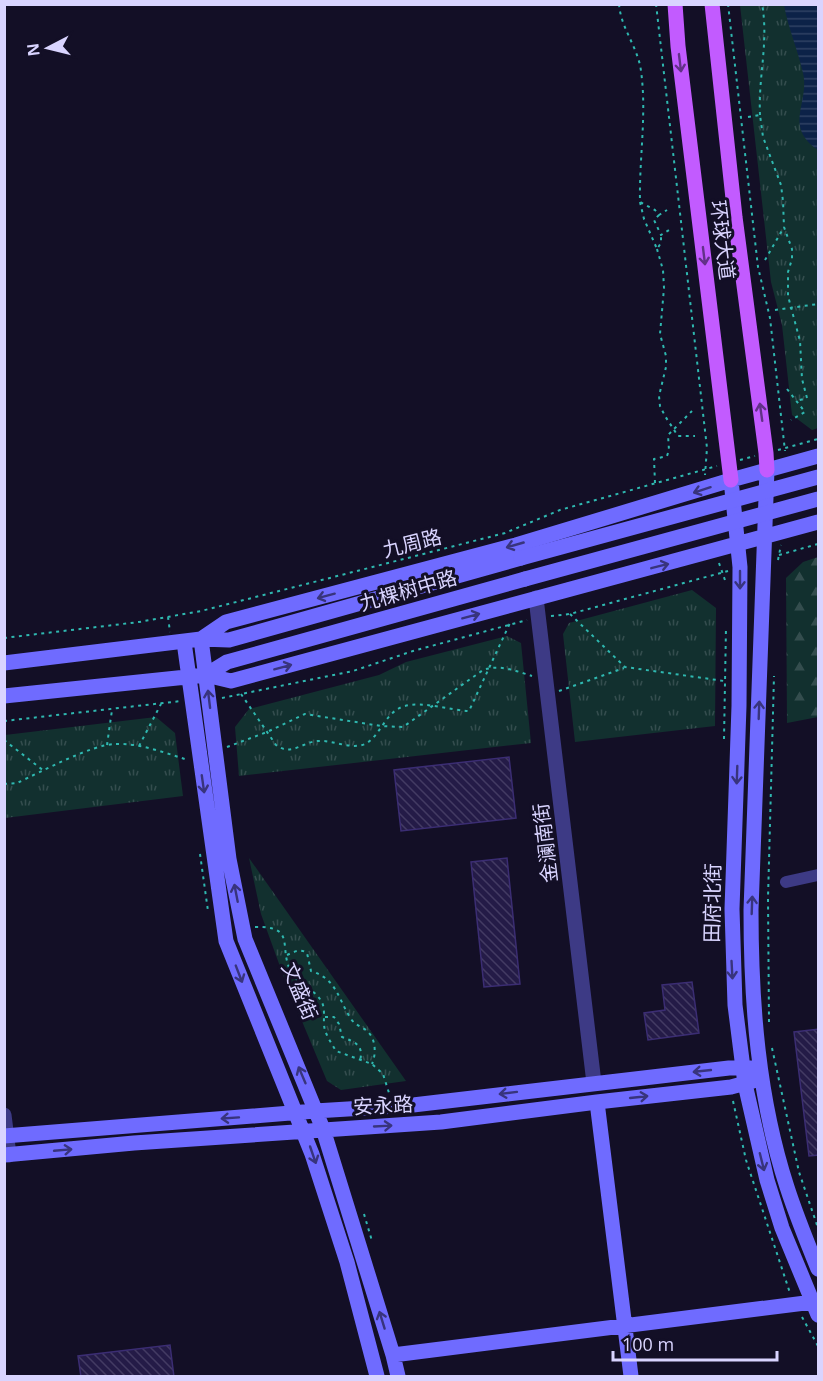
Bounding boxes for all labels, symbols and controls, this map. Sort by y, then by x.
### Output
north arrow [18,18,78,78]
text: N [21,42,45,58]
one-way arrow [675,52,686,72]
street label: 环球大道 [705,199,741,281]
one-way arrow [698,246,709,266]
one-way arrow [755,402,766,422]
one-way arrow [693,485,712,496]
street label: 九周路 [380,523,444,563]
one-way arrow [506,540,525,551]
one-way arrow [650,560,669,572]
street label: 九棵树中路 [356,563,460,617]
one-way arrow [734,570,746,590]
one-way arrow [317,590,336,602]
one-way arrow [461,610,480,621]
one-way arrow [273,661,292,672]
one-way arrow [203,690,214,710]
one-way arrow [754,700,765,720]
one-way arrow [731,765,742,785]
one-way arrow [198,773,209,793]
street label: 金澜南街 [527,802,563,884]
street label: 田府北街 [698,863,726,943]
one-way arrow [230,883,241,903]
one-way arrow [746,895,757,915]
street label: 文盛街 [276,958,324,1024]
one-way arrow [727,959,738,979]
one-way arrow [234,965,245,983]
one-way arrow [692,1065,712,1076]
one-way arrow [296,1067,307,1085]
one-way arrow [499,1088,518,1099]
street label: 安永路 [352,1090,414,1120]
one-way arrow [629,1091,649,1102]
one-way arrow [221,1113,241,1124]
one-way arrow [372,1120,392,1131]
one-way arrow [52,1144,72,1155]
one-way arrow [308,1145,319,1164]
one-way arrow [757,1152,768,1171]
one-way arrow [376,1311,387,1330]
scale bar [613,1324,776,1362]
text: 100 m [622,1332,674,1356]

